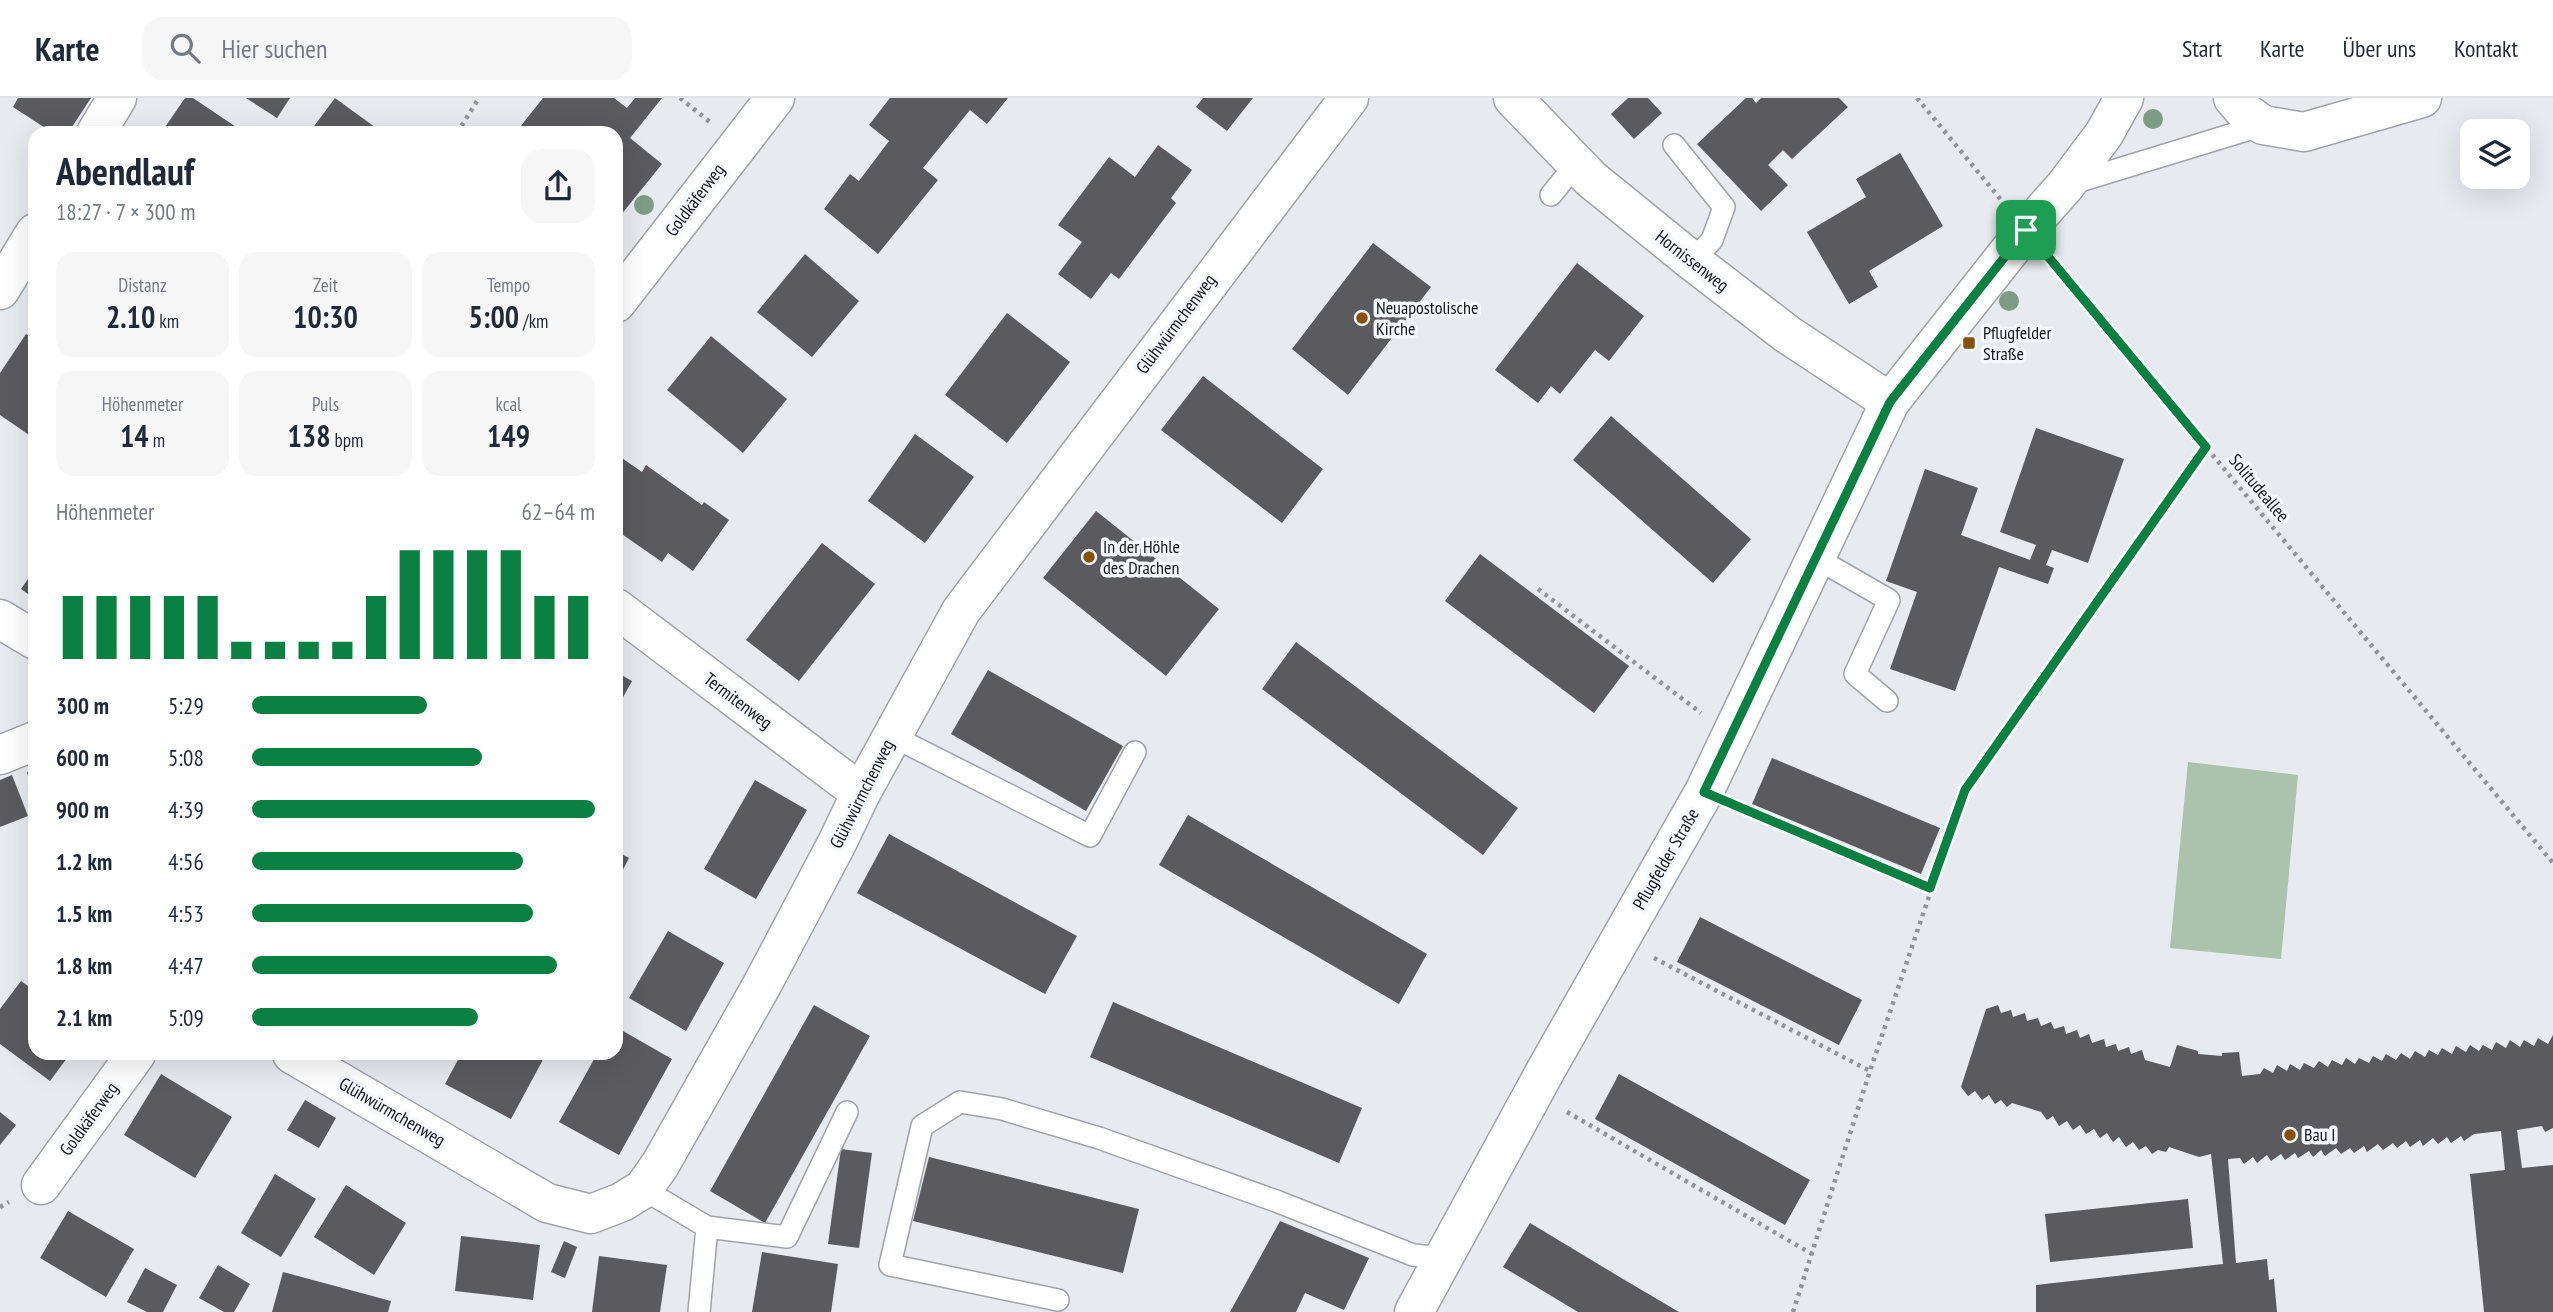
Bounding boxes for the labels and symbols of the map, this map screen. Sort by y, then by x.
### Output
street label: Goldkäferweg [660,159,729,241]
pin [1996,200,2056,260]
street label: Hornissenweg [1651,225,1734,297]
street label: Glühwürmchenweg [1131,269,1221,378]
place label: Neuapostolische Kirche [1376,296,1478,340]
marker: Neuapostolische Kirche [1354,310,1370,326]
place label: Pflugfelder Straße [1983,321,2051,365]
marker: Pflugfelder Straße [1961,335,1977,351]
street label: Solitudeallee [2224,449,2295,526]
place label: In der Höhle des Drachen [1103,535,1180,579]
marker: In der Höhle des Drachen [1081,549,1097,565]
street label: Termitenweg [699,667,777,734]
street label: Glühwürmchenweg [824,736,899,852]
street label: Pflugfelder Straße [1627,804,1704,914]
street label: Glühwürmchenweg [335,1072,450,1151]
street label: Goldkäferweg [54,1077,123,1160]
place label: Bau I [2304,1123,2336,1146]
marker: Bau I [2282,1127,2298,1143]

